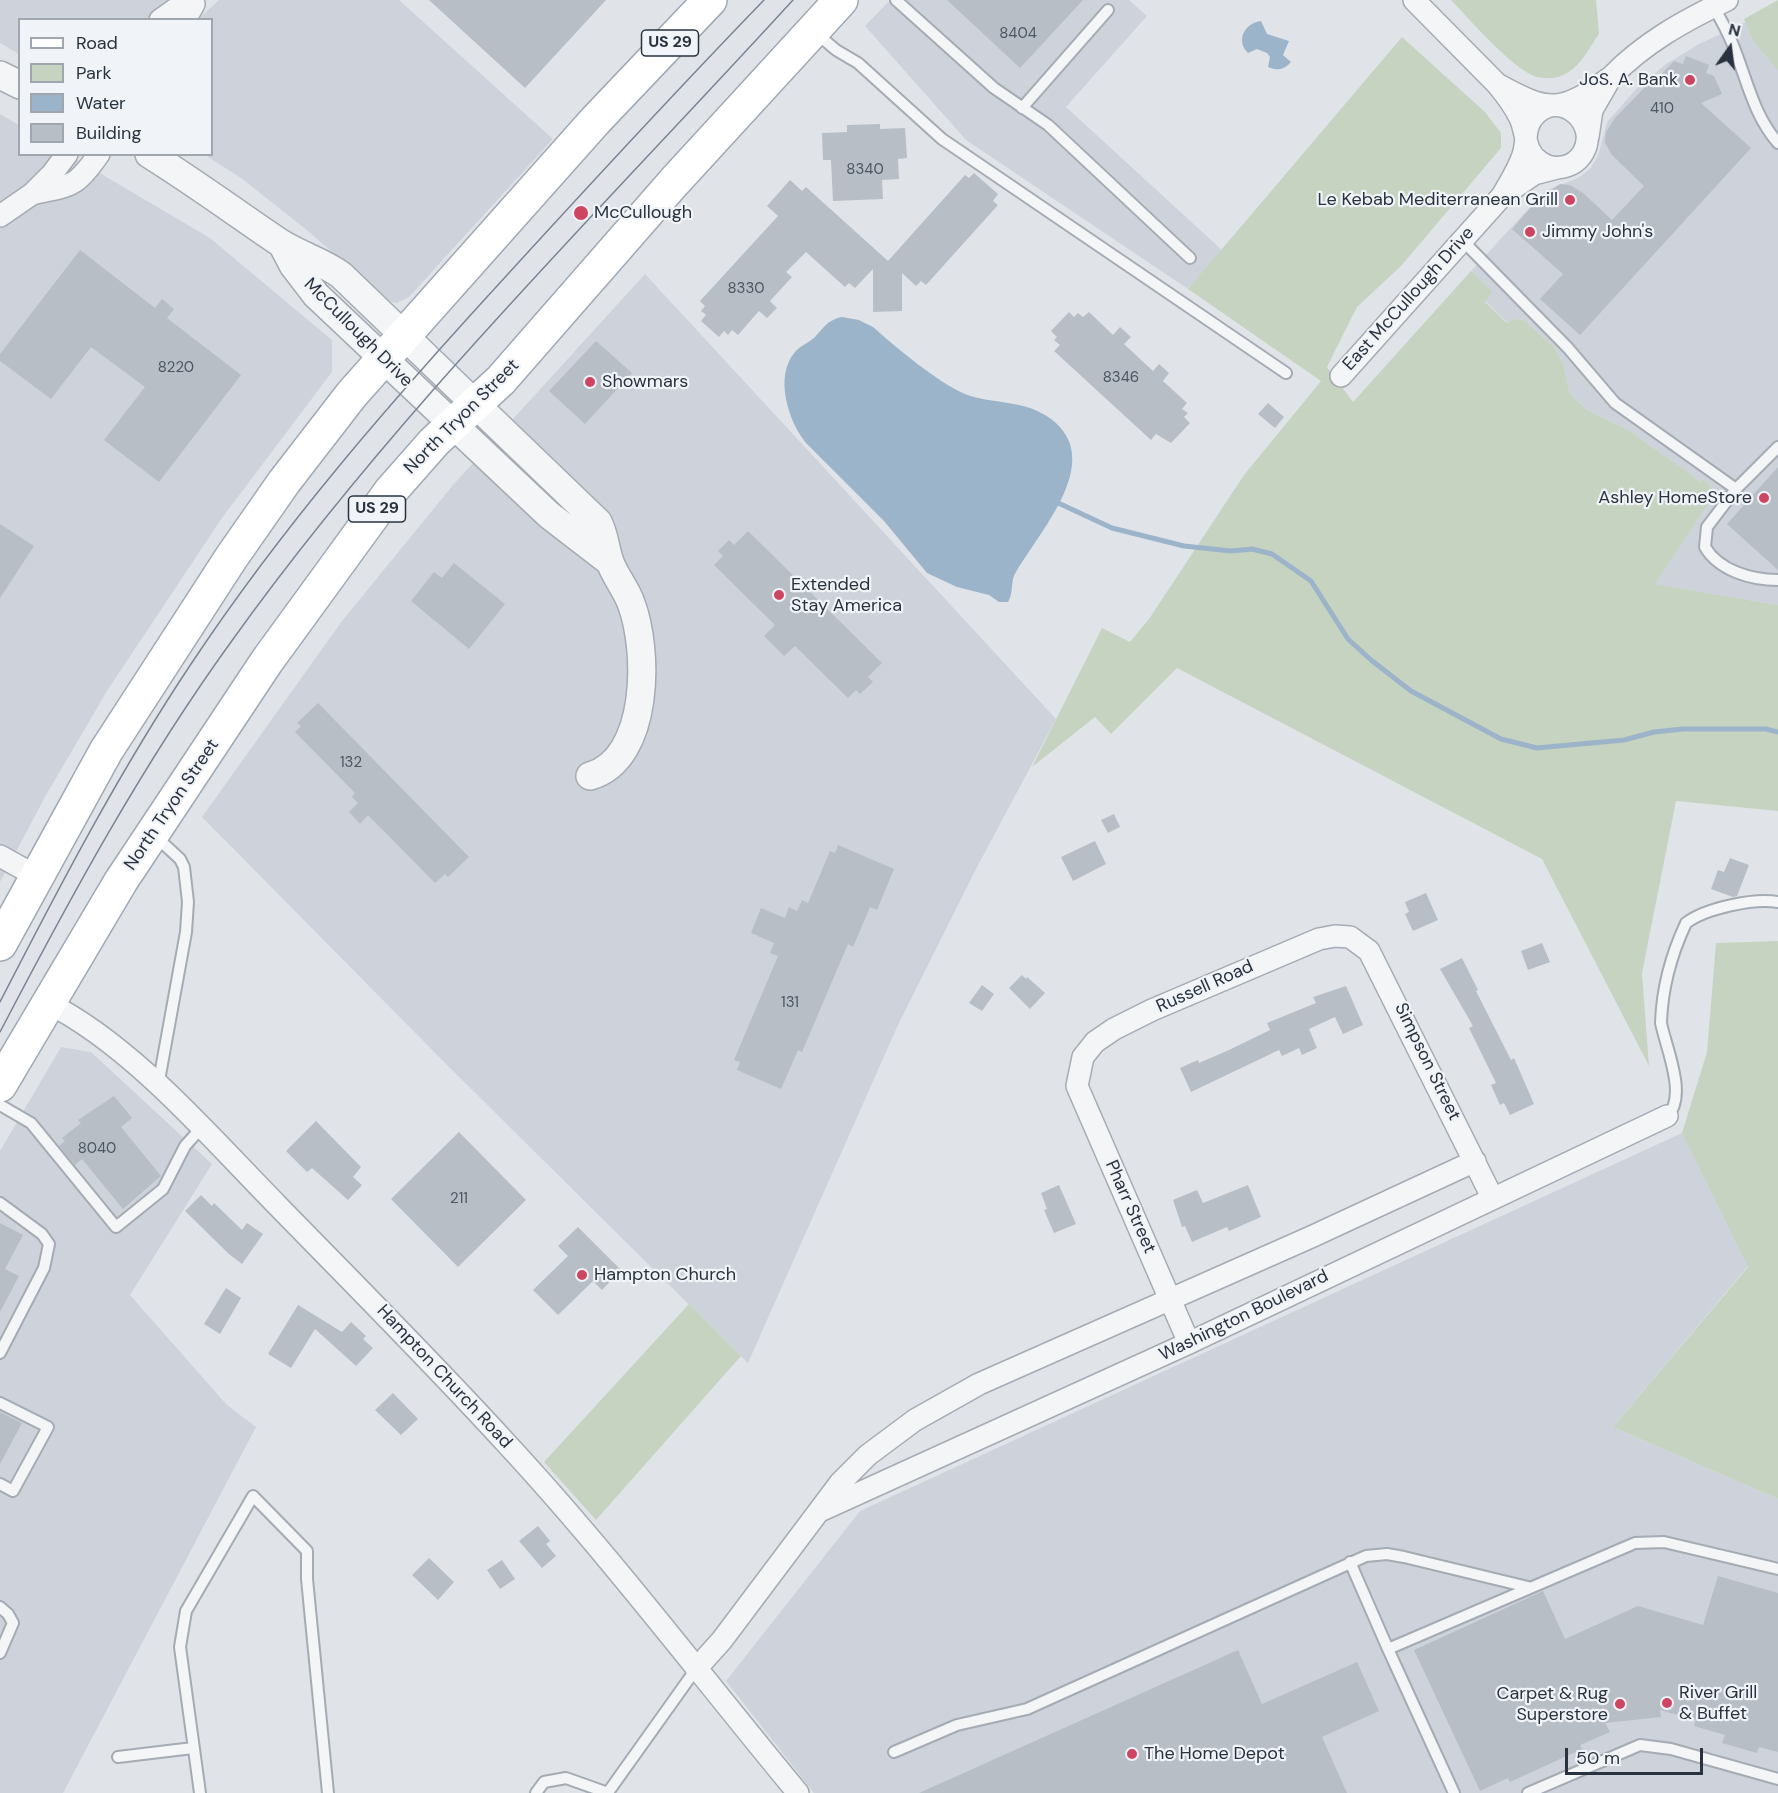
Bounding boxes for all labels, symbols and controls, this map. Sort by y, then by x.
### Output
legend [18,18,213,156]
north arrow [1700,18,1760,78]
text: N [1726,18,1743,42]
house number: 8404 [999,25,1037,43]
road number: US 29 [642,30,698,56]
text: Road [76,31,118,55]
text: Park [76,61,112,85]
place label: JoS. A. Bank [1579,69,1678,91]
marker: JoS. A. Bank [1683,73,1697,87]
text: Water [76,91,126,115]
house number: 410 [1650,100,1674,118]
text: Building [76,121,141,145]
house number: 8340 [846,161,884,179]
place label: Le Kebab Mediterranean Grill [1317,189,1558,211]
marker: Le Kebab Mediterranean Grill [1563,193,1577,207]
place label: McCullough [594,202,692,224]
marker: McCullough [572,204,590,222]
place label: Jimmy John's [1542,221,1653,243]
street label: East McCullough Drive [1339,223,1479,375]
marker: Jimmy John's [1523,225,1537,239]
street label: McCullough Drive [299,274,417,392]
house number: 8330 [727,280,765,298]
street label: North Tryon Street [400,355,524,479]
house number: 8220 [158,359,194,377]
house number: 8346 [1103,369,1139,387]
place label: Showmars [602,371,688,393]
marker: Showmars [583,375,597,389]
place label: Ashley HomeStore [1598,487,1752,509]
marker: Ashley HomeStore [1757,491,1771,505]
road number: US 29 [348,496,406,522]
place label: Extended Stay America [791,574,902,616]
marker: Extended Stay America [772,588,786,602]
street label: North Tryon Street [120,735,224,875]
house number: 132 [340,754,362,772]
street label: Russell Road [1153,956,1257,1018]
house number: 131 [781,994,799,1012]
street label: Simpson Street [1389,1000,1465,1124]
house number: 8040 [78,1140,116,1158]
street label: Pharr Street [1100,1157,1160,1257]
house number: 211 [450,1190,468,1208]
place label: Hampton Church [594,1264,736,1286]
street label: Washington Boulevard [1156,1266,1332,1366]
marker: Hampton Church [575,1268,589,1282]
street label: Hampton Church Road [372,1301,516,1453]
place label: River Grill & Buffet [1679,1682,1757,1724]
place label: Carpet & Rug Superstore [1497,1683,1608,1726]
marker: River Grill & Buffet [1660,1696,1674,1710]
marker: Carpet & Rug Superstore [1613,1697,1627,1711]
scale bar [1568,1736,1706,1774]
place label: The Home Depot [1144,1743,1285,1765]
text: 50 m [1576,1746,1620,1770]
marker: The Home Depot [1125,1747,1139,1761]

